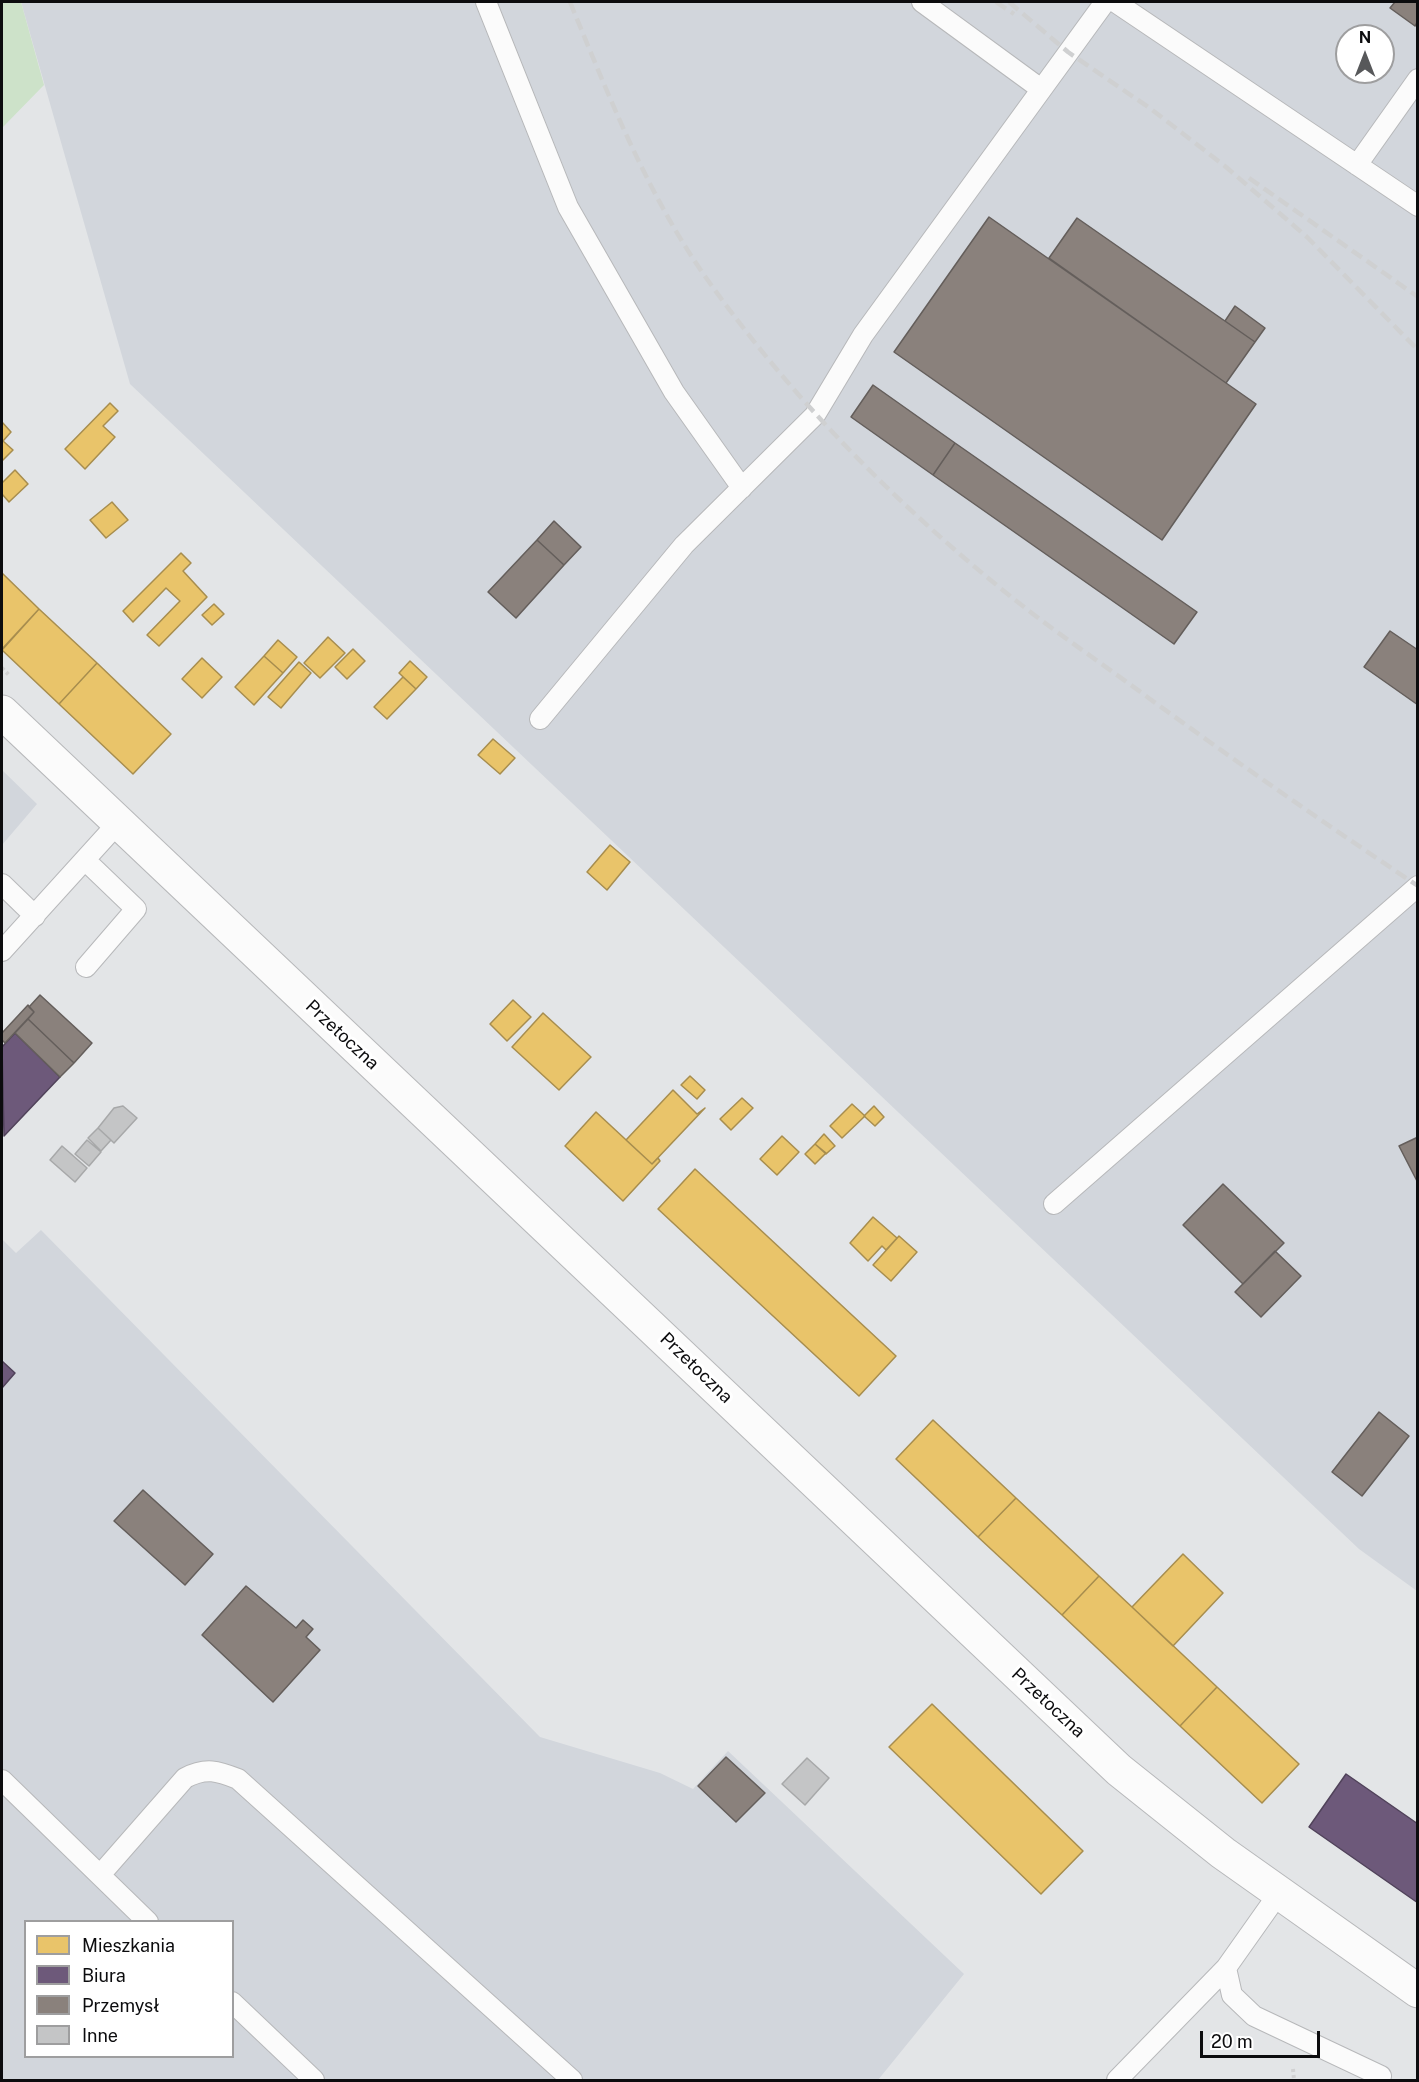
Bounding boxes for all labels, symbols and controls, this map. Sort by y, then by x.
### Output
north arrow [1335,24,1395,84]
text: N [1359,28,1371,47]
street label: Przetoczna [301,996,383,1074]
street label: Przetoczna [655,1328,737,1408]
street label: Przetoczna [1007,1664,1089,1742]
legend [24,1920,234,2058]
text: Mieszkania [82,1935,175,1956]
text: Biura [82,1965,126,1986]
text: Przemysł [82,1995,160,2016]
scale bar [1203,2019,1323,2057]
text: Inne [82,2025,118,2046]
text: 20 m [1211,2031,1253,2052]

